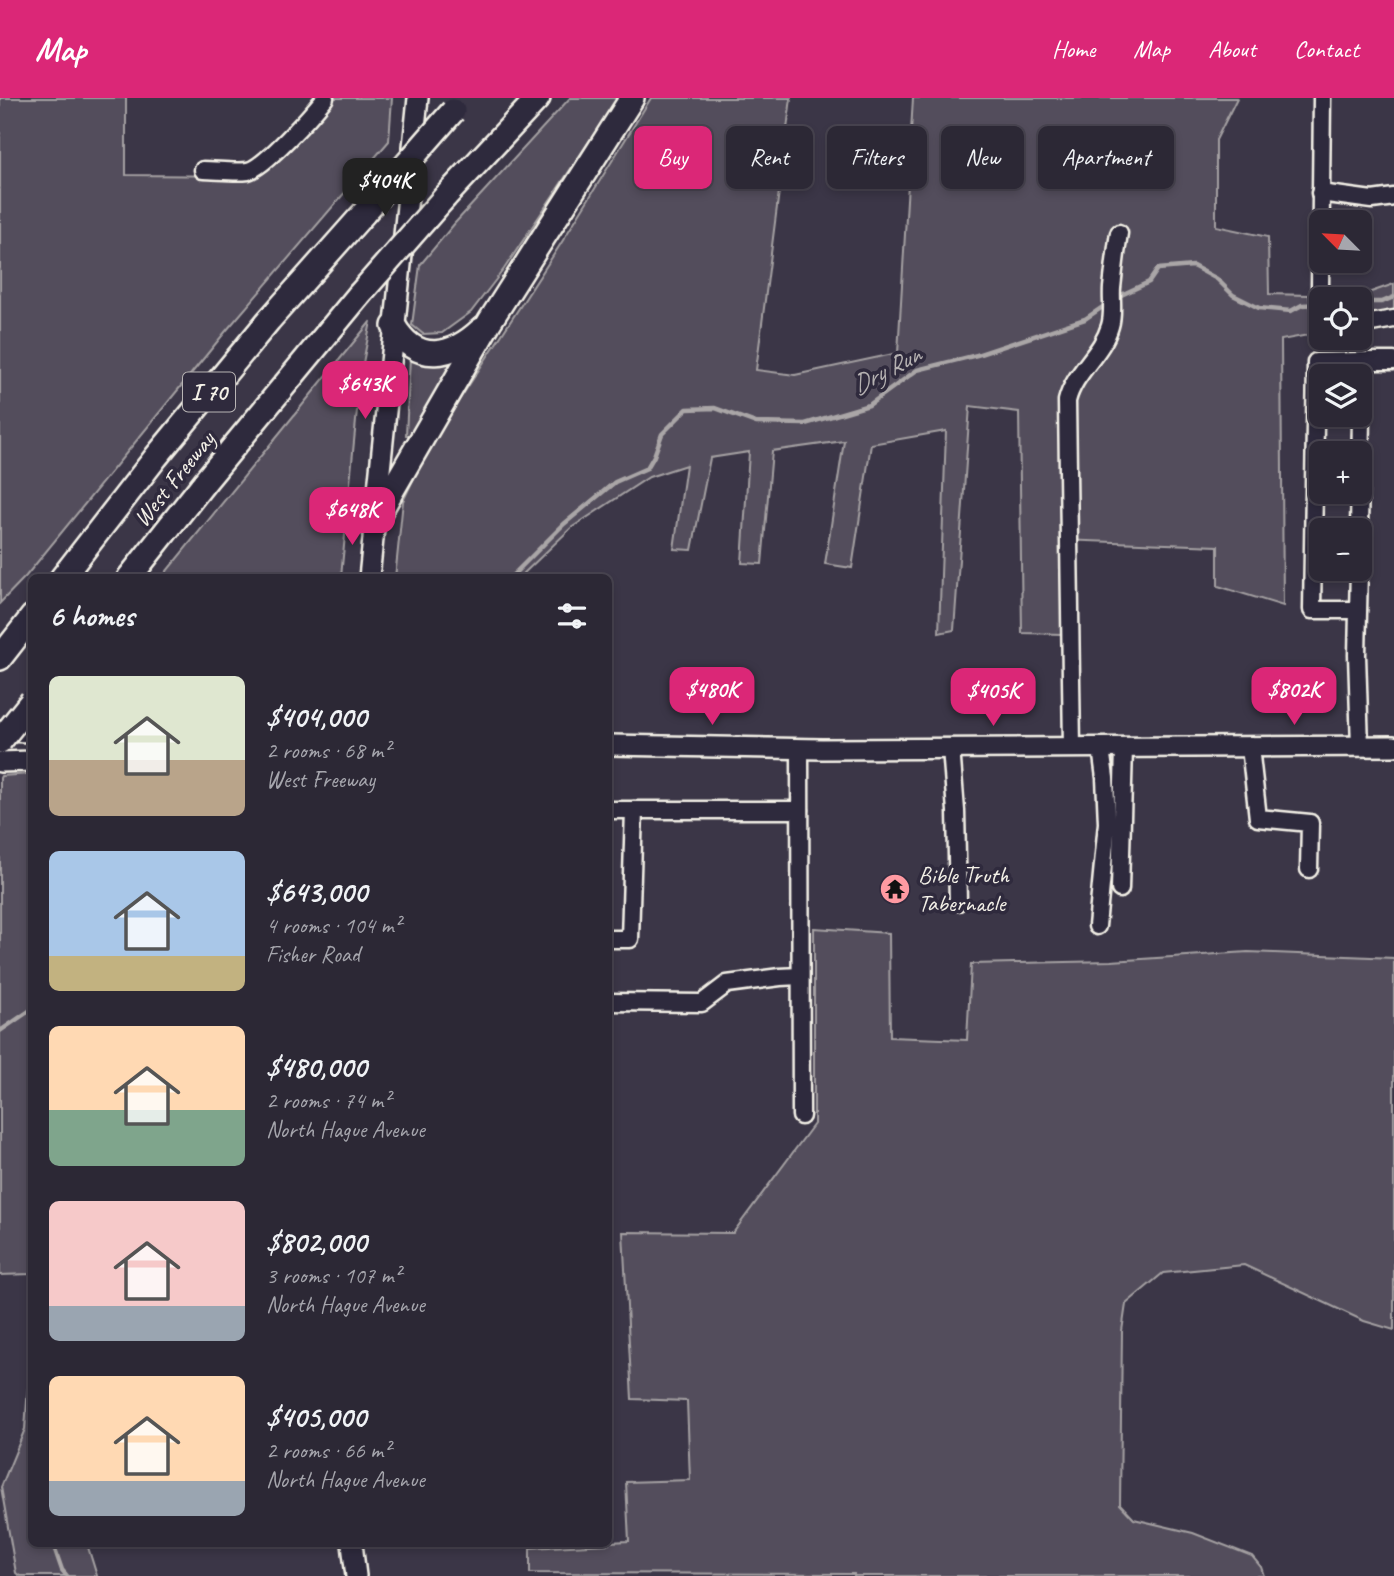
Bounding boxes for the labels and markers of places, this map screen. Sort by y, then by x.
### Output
pin: $404K [336,158,434,218]
pin: $643K [316,362,414,421]
pin: $648K [303,488,401,547]
pin: $480K [663,668,761,727]
pin: $405K [944,668,1042,728]
pin: $802K [1245,668,1343,727]
place label: Bible Truth Tabernacle [918,860,1010,918]
temple icon: Bible Truth Tabernacle [878,872,912,906]

